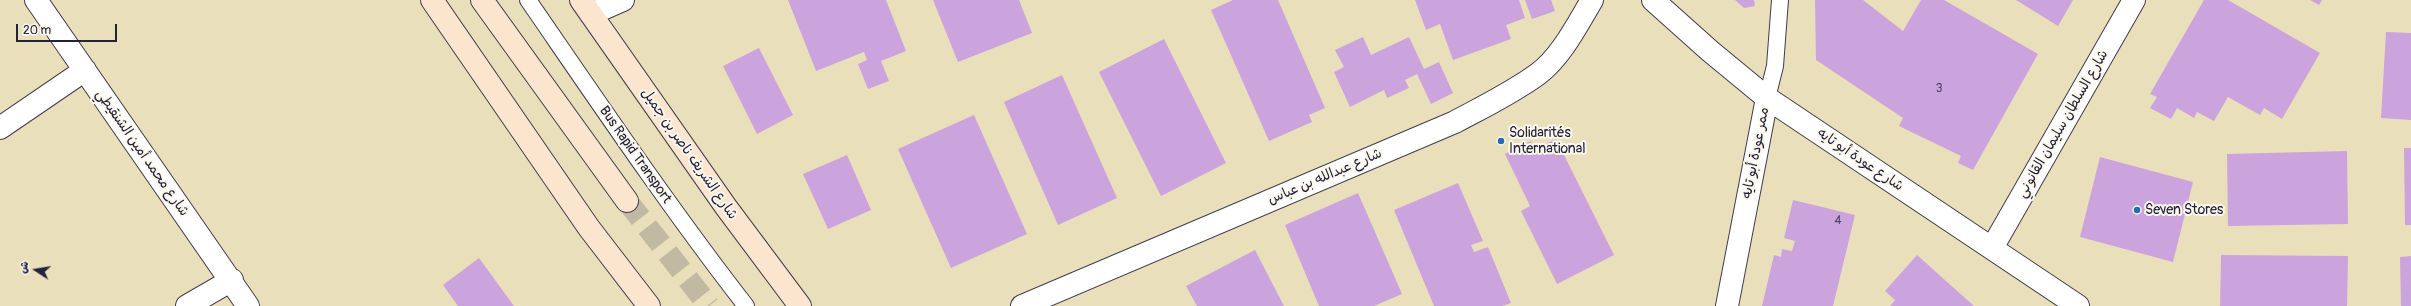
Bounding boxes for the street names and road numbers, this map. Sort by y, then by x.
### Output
street label: شارع السلطان سليمان القانوني [2014,47,2112,201]
street label: شارع الشريف ناصر بن جميل [637,85,741,223]
street label: شارع محمد أمين الشنقيطي [92,86,192,220]
street label: Bus Rapid Transport [595,103,675,207]
street label: ممر عودة أبو تايه [1739,106,1773,200]
street label: شارع عودة أبو تايه [1814,125,1906,195]
street label: شارع عبدالله بن عباس [1265,145,1385,209]

